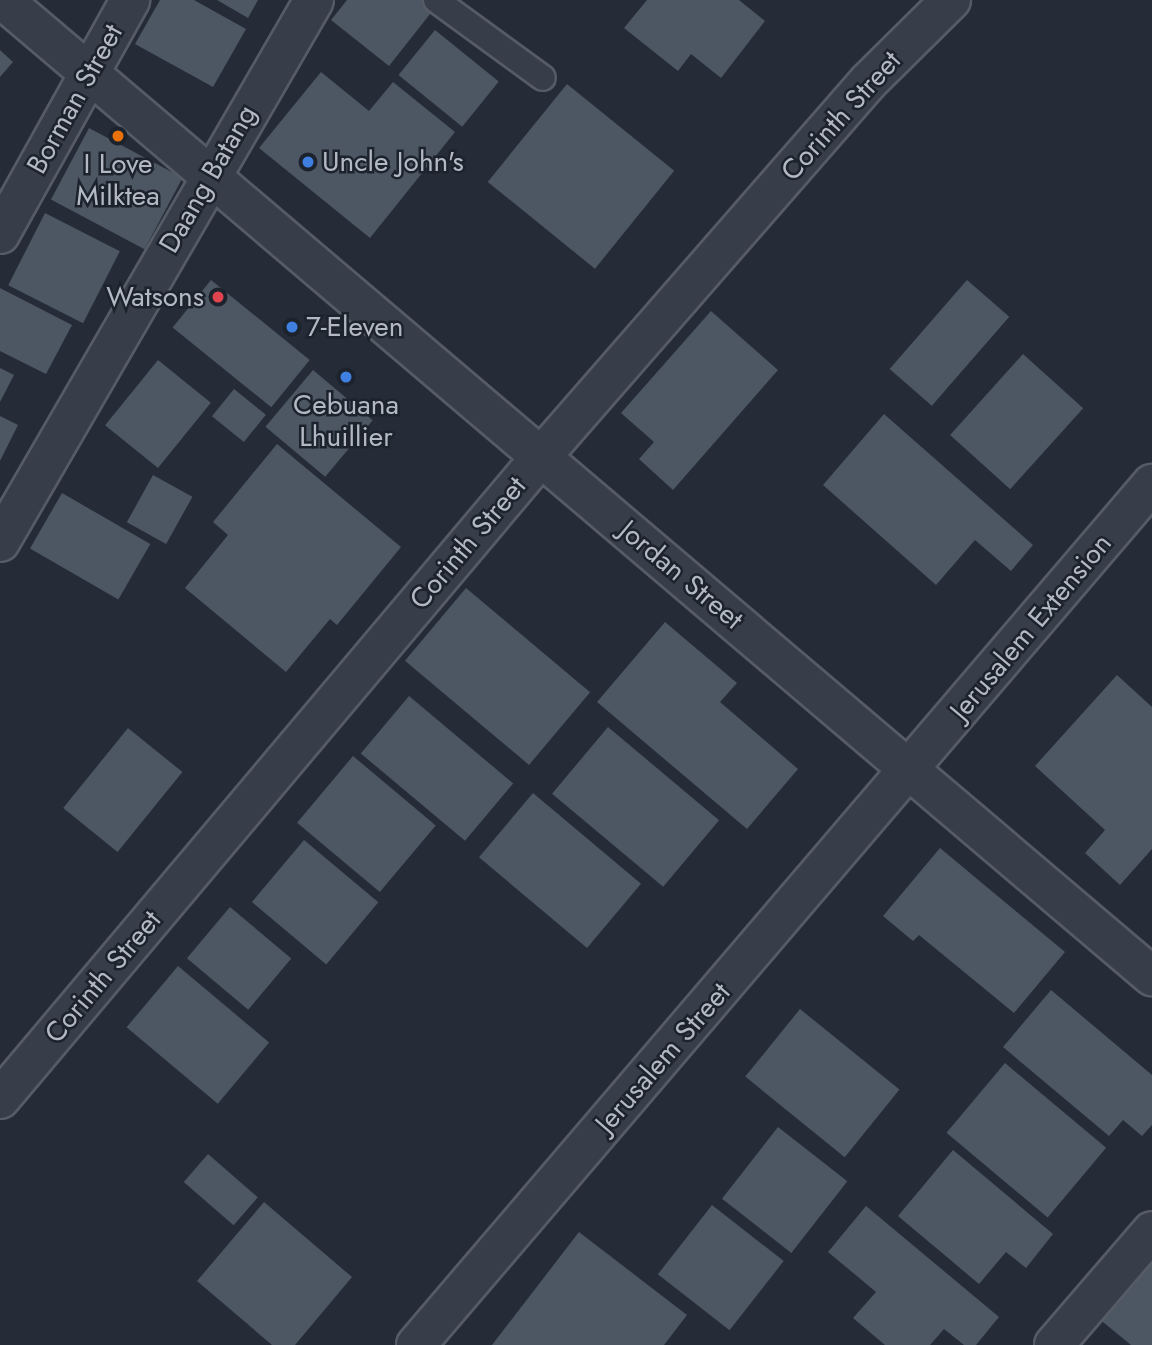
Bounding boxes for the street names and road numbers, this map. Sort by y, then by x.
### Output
street label: Borman Street [20,18,130,180]
street label: Corinth Street [774,44,908,188]
street label: Daang Batang [152,99,264,259]
street label: Corinth Street [403,470,533,616]
street label: Jordan Street [612,514,750,636]
street label: Jerusalem Extension [943,527,1119,727]
street label: Corinth Street [38,904,168,1050]
street label: Jerusalem Street [589,976,737,1140]

